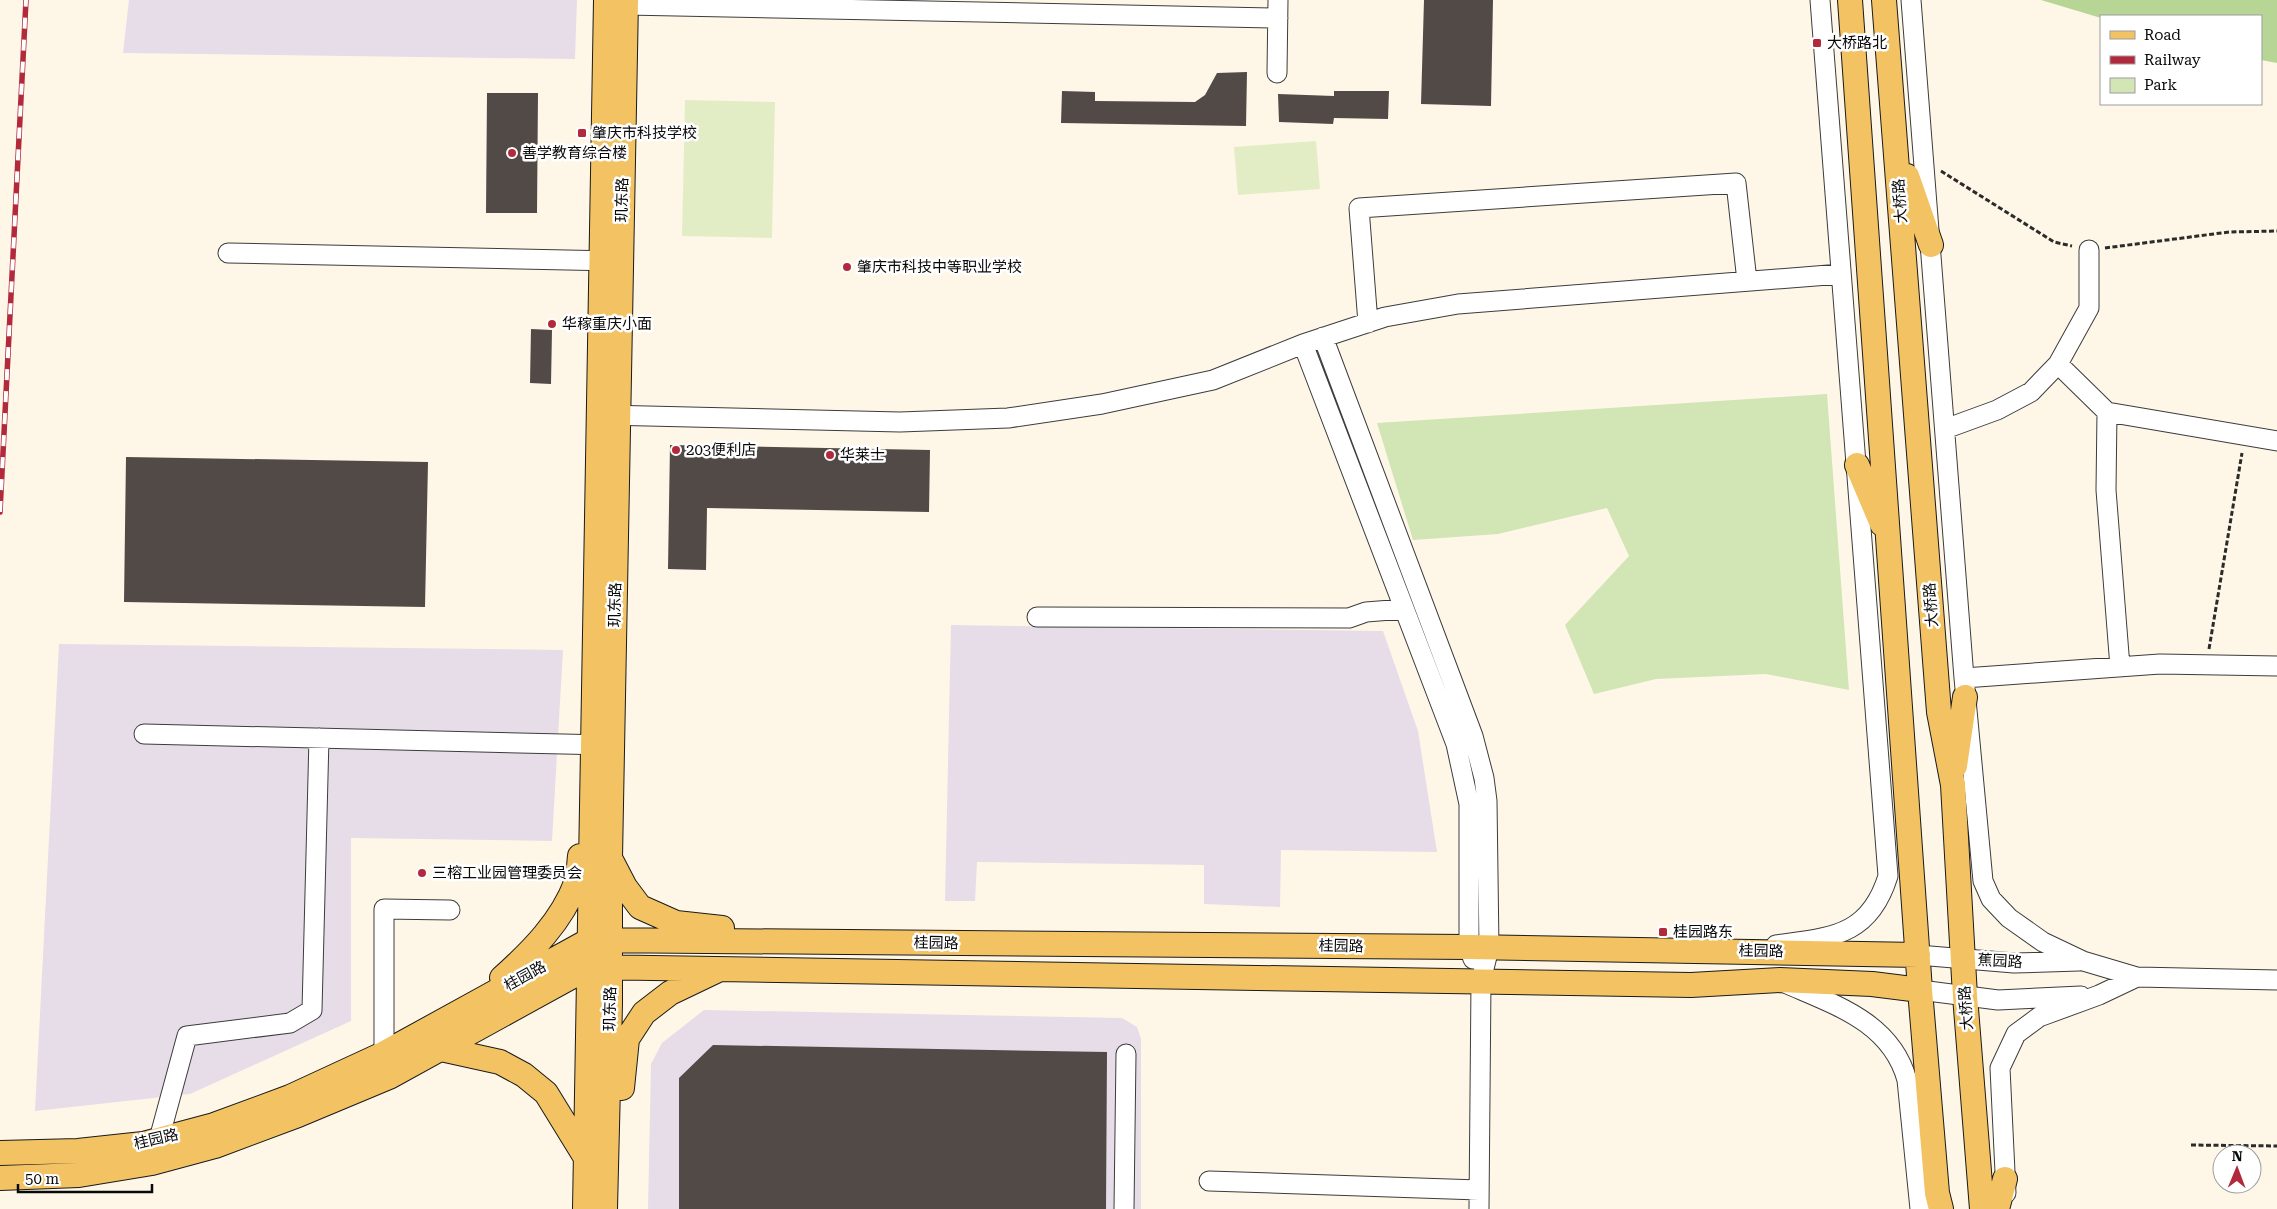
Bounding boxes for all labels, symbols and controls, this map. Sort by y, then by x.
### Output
legend [2100,15,2262,105]
text: Road [2144,26,2181,44]
place label: 大桥路北 [1827,34,1887,52]
marker: 大桥路北 [1811,37,1823,49]
text: Railway [2144,51,2201,69]
text: Park [2144,76,2178,94]
place label: 肇庆市科技学校 [592,124,697,142]
marker: 肇庆市科技学校 [576,127,588,139]
place label: 善学教育综合楼 [522,144,627,162]
marker: 善学教育综合楼 [506,147,518,159]
street label: 玑东路 [613,177,631,223]
street label: 大桥路 [1889,178,1911,224]
place label: 肇庆市科技中等职业学校 [857,258,1022,276]
marker: 肇庆市科技中等职业学校 [841,261,853,273]
place label: 华稼重庆小面 [562,315,652,333]
marker: 华稼重庆小面 [546,318,558,330]
place label: 203便利店 [686,441,756,459]
marker: 203便利店 [670,444,682,456]
place label: 华莱士 [840,446,885,464]
marker: 华莱士 [824,449,836,461]
street label: 玑东路 [606,582,624,628]
street label: 大桥路 [1920,582,1942,628]
place label: 三榕工业园管理委员会 [432,864,582,882]
marker: 三榕工业园管理委员会 [416,867,428,879]
place label: 桂园路东 [1673,923,1733,941]
marker: 桂园路东 [1657,926,1669,938]
street label: 桂园路 [913,934,959,952]
street label: 桂园路 [1318,937,1364,955]
street label: 桂园路 [1738,942,1784,960]
street label: 蕉园路 [1977,951,2023,971]
street label: 桂园路 [501,957,549,995]
street label: 大桥路 [1955,985,1977,1031]
street label: 玑东路 [601,986,619,1032]
street label: 桂园路 [132,1125,180,1153]
north arrow [2212,1144,2262,1194]
text: N [2232,1148,2243,1164]
scale bar [18,1162,151,1194]
text: 50 m [25,1170,60,1188]

